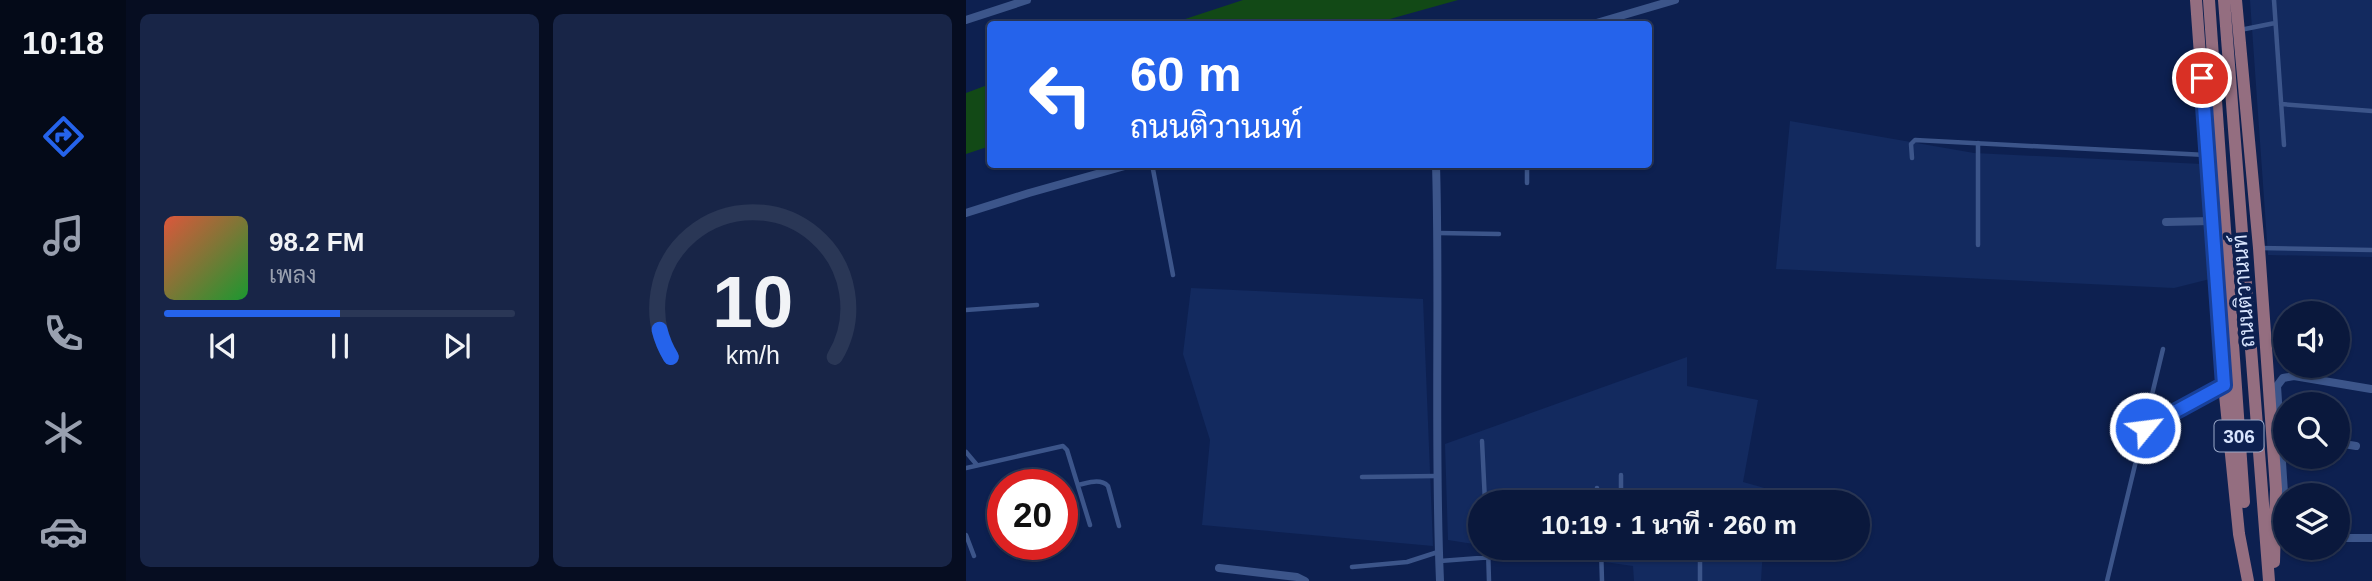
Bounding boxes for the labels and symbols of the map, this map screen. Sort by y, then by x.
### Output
pin [2172,48,2232,108]
street label: ถนนติวานนท์ [2226,234,2258,348]
position arrow [2108,391,2182,465]
road number: 306 [2214,420,2264,452]
speed limit sign: 20 [987,469,1078,560]

